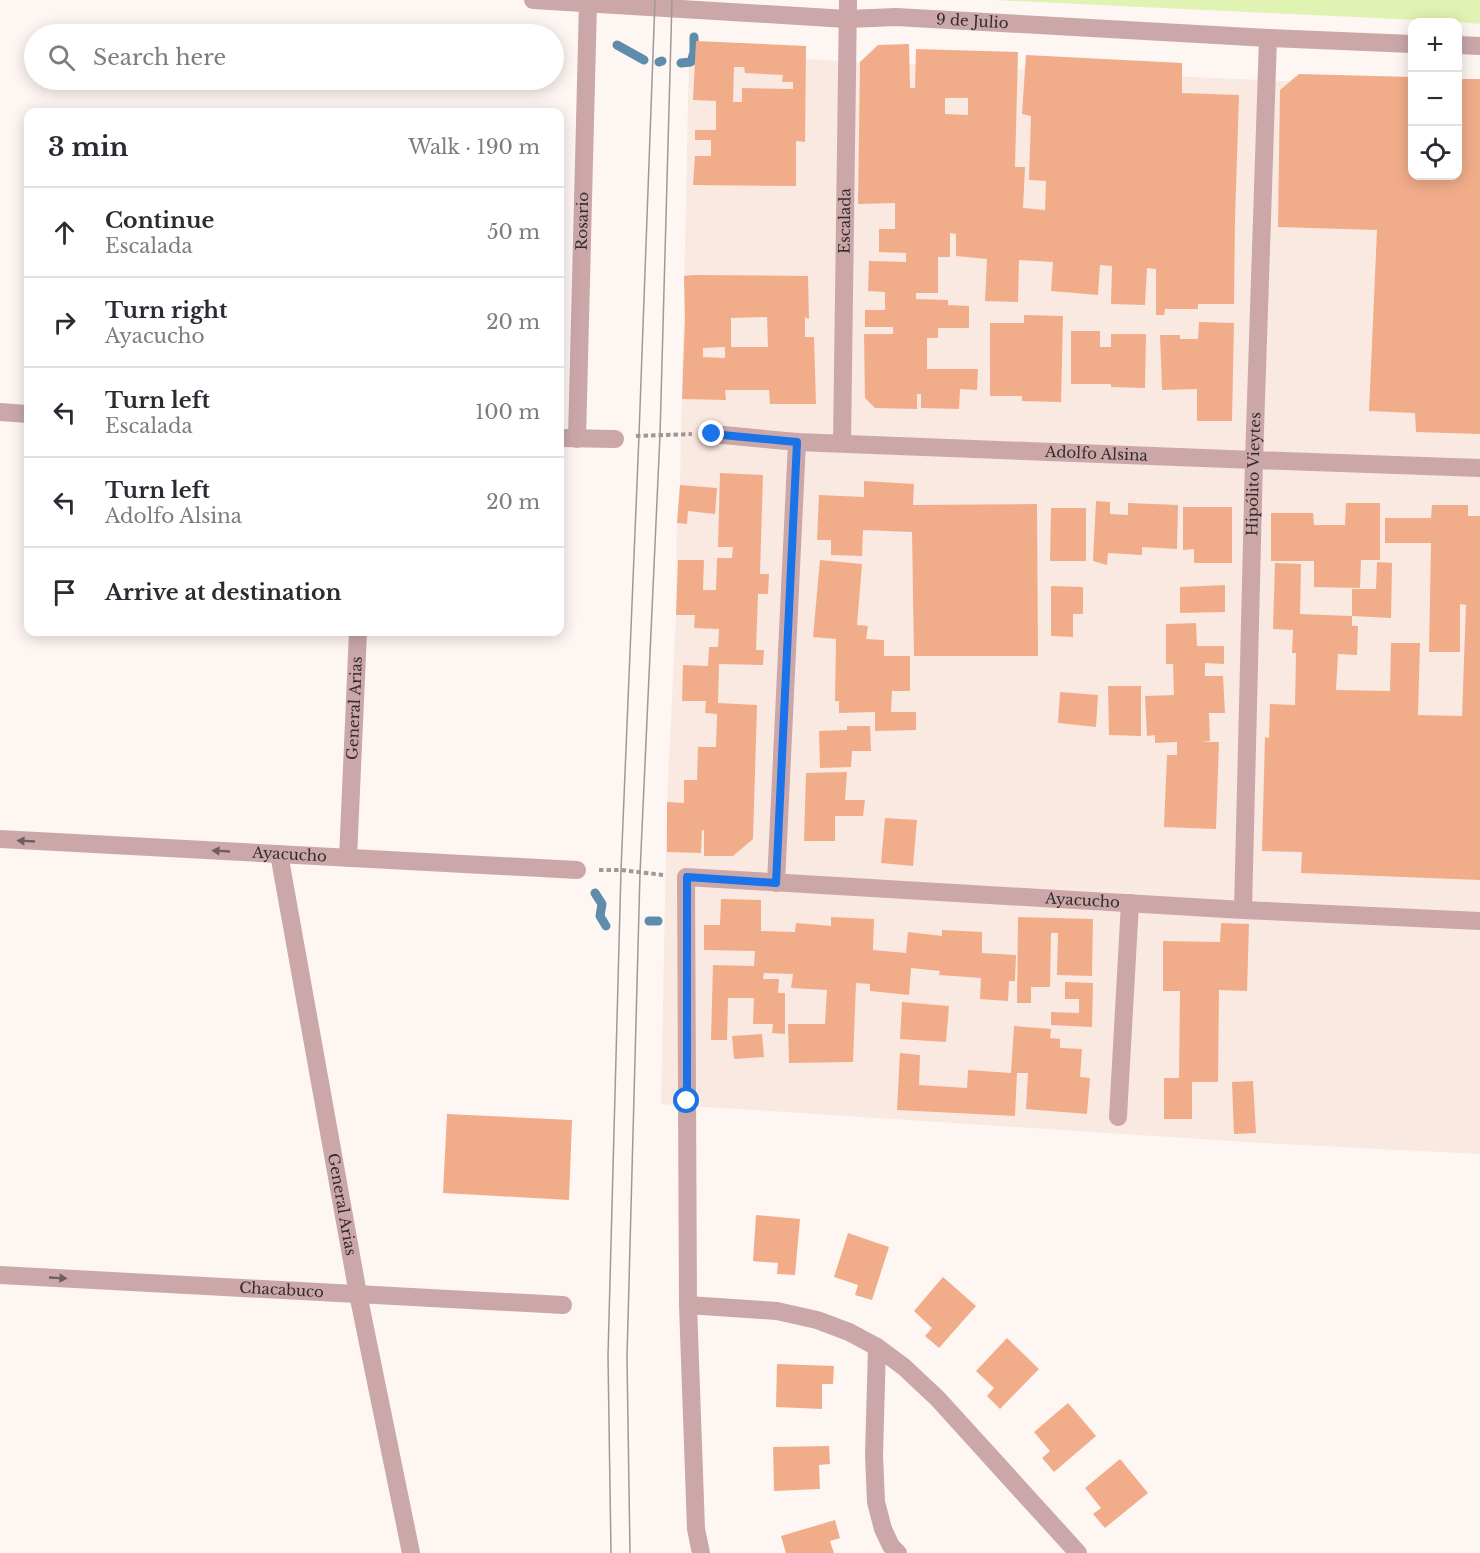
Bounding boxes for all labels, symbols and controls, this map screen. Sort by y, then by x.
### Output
street label: 9 de Julio [936,9,1009,32]
map controls [1408,18,1462,180]
button: + [1408,18,1462,72]
search box [24,24,564,90]
icon: search [45,41,78,74]
text: Search here [93,44,226,71]
button: − [1408,72,1462,126]
button: locate [1408,126,1462,180]
text: 3 min [48,131,129,163]
text: Walk · 190 m [408,135,540,159]
street label: Escalada [835,187,854,254]
street label: Rosario [572,191,592,251]
text: Continue [105,207,214,234]
icon: ahead [48,216,81,249]
text: 50 m [487,220,540,244]
text: Escalada [105,234,193,258]
text: Turn right [105,297,227,324]
icon: right [48,306,81,339]
text: 20 m [486,310,540,334]
text: Ayacucho [105,324,205,348]
text: Turn left [105,387,210,414]
icon: left [48,396,81,429]
text: 100 m [475,400,540,424]
street label: Hipólito Vieytes [1242,412,1265,536]
text: Escalada [105,414,193,438]
route end [698,420,724,446]
street label: Adolfo Alsina [1044,442,1149,465]
text: Turn left [105,477,210,504]
icon: left [48,486,81,519]
text: 20 m [486,490,540,514]
text: Adolfo Alsina [105,504,242,528]
icon: arrive [48,576,81,609]
text: Arrive at destination [105,579,342,606]
street label: General Arias [342,656,366,760]
one-way arrow [16,836,35,845]
street label: Ayacucho [251,843,328,866]
one-way arrow [211,846,230,855]
street label: Ayacucho [1044,888,1121,912]
route start [673,1087,699,1113]
street label: General Arias [324,1152,361,1257]
one-way arrow [49,1274,68,1283]
street label: Chacabuco [239,1278,325,1301]

